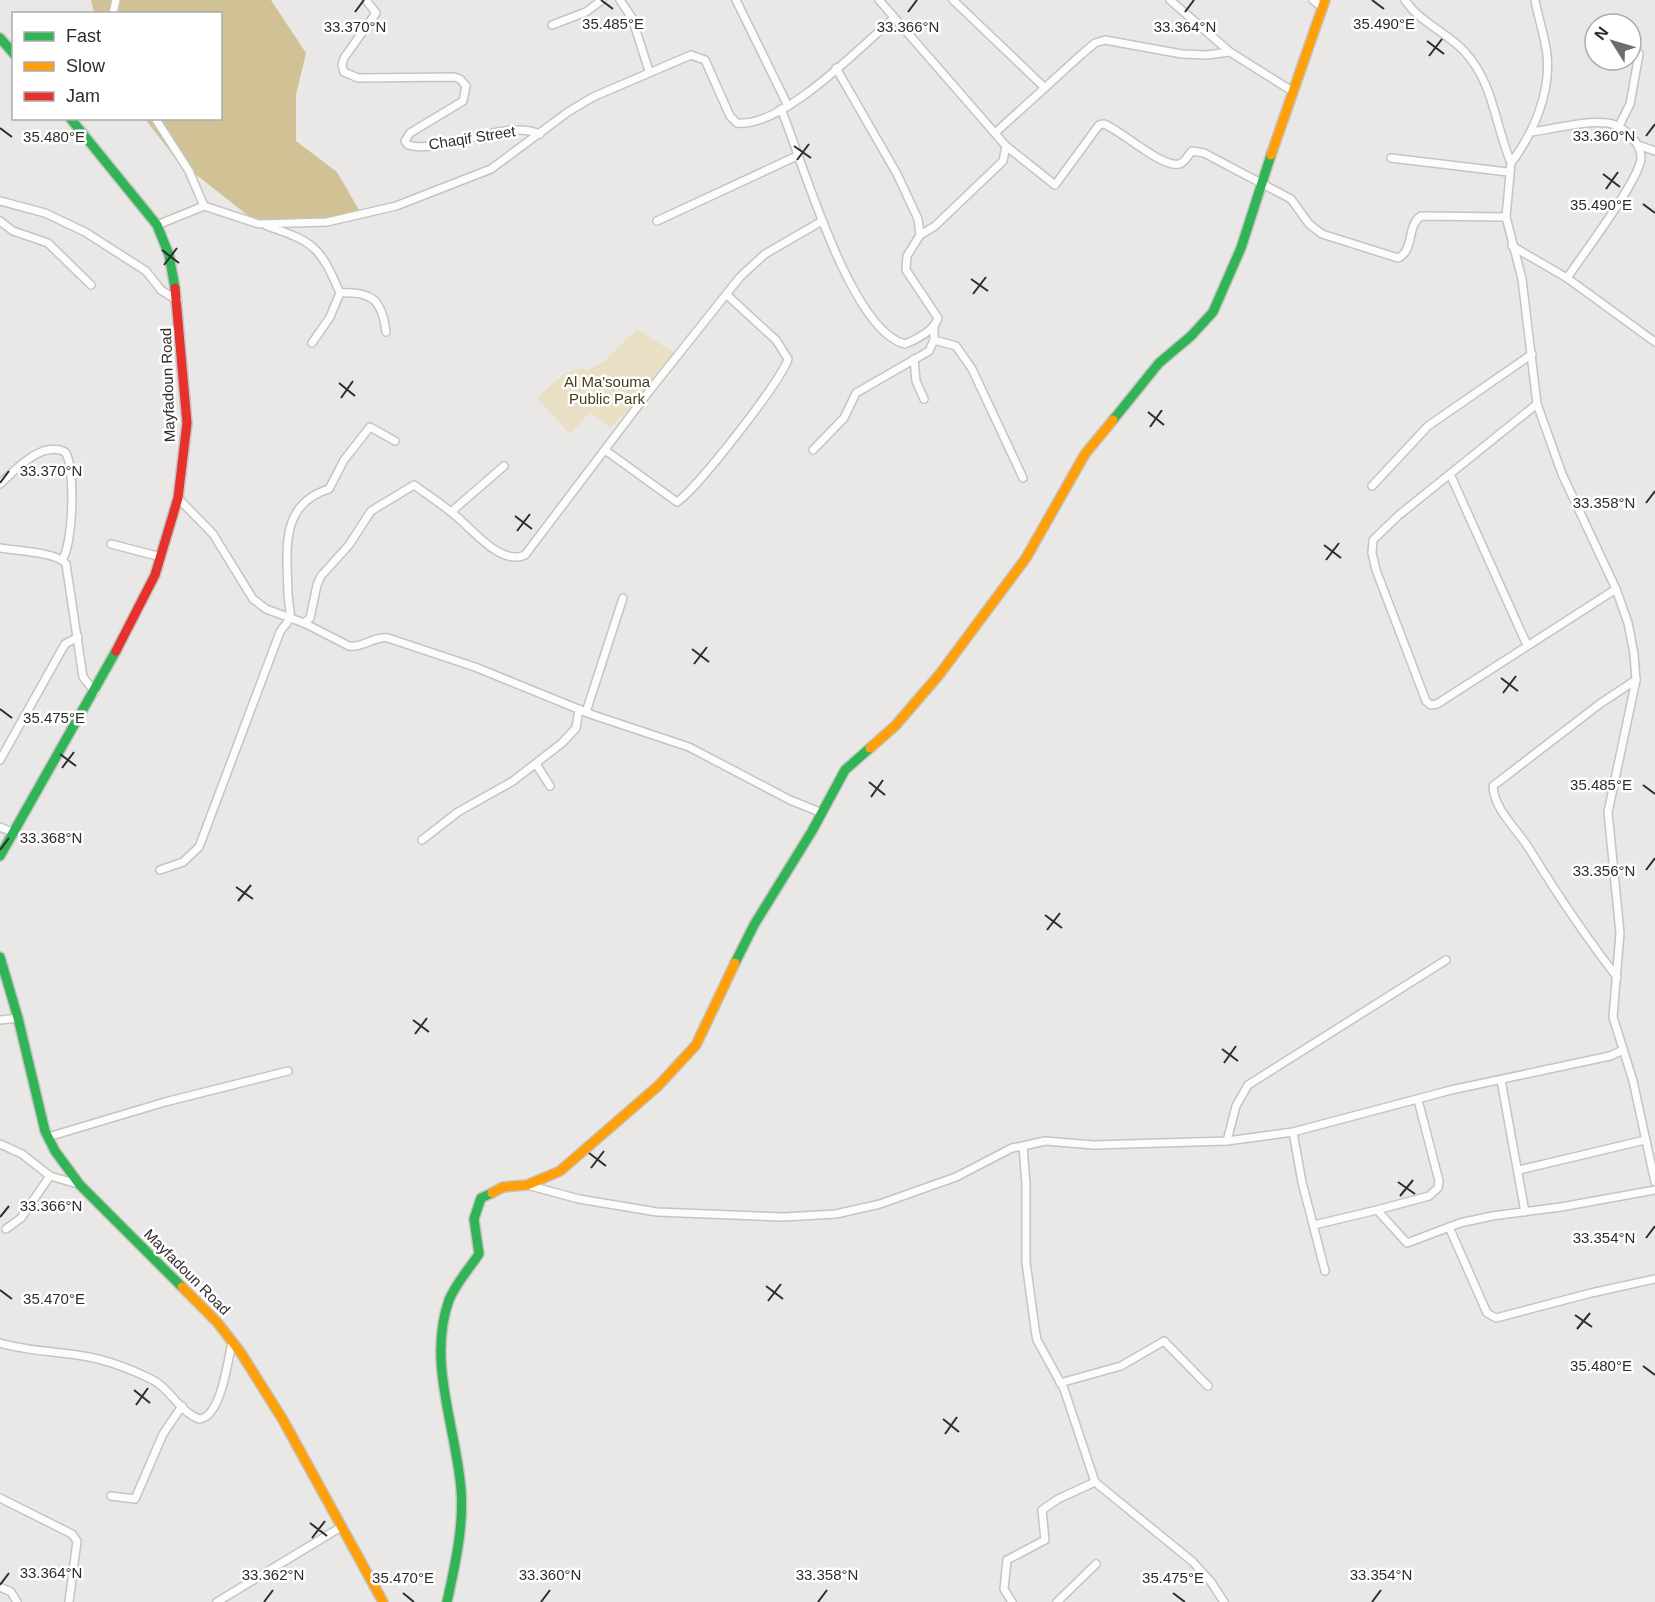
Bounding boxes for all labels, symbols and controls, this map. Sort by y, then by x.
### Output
legend [12,12,222,120]
north arrow [1583,12,1643,72]
text: 35.485°E [582,15,644,32]
text: 35.490°E [1353,15,1415,32]
text: 33.370°N [324,18,386,35]
text: 33.366°N [877,18,939,35]
text: 33.364°N [1154,18,1216,35]
text: N [1591,24,1612,43]
text: Fast [66,26,101,46]
text: Slow [66,56,106,76]
text: Jam [66,86,100,106]
street label: Chaqif Street [427,122,517,153]
text: 33.360°N [1573,127,1635,144]
text: 35.480°E [23,128,85,145]
text: 35.490°E [1570,196,1632,213]
street label: Mayfadoun Road [157,328,178,442]
park label: Al Ma'souma Public Park [564,373,651,407]
text: 33.370°N [20,462,82,479]
text: 33.358°N [1573,494,1635,511]
text: 35.475°E [23,709,85,726]
text: 35.485°E [1570,776,1632,793]
text: 33.368°N [20,829,82,846]
text: 33.356°N [1573,862,1635,879]
text: 33.366°N [20,1197,82,1214]
street label: Mayfadoun Road [141,1225,234,1318]
text: 33.354°N [1573,1229,1635,1246]
text: 35.470°E [23,1290,85,1307]
text: 35.480°E [1570,1357,1632,1374]
text: 33.364°N [20,1564,82,1581]
text: 33.362°N [242,1566,304,1583]
text: 33.360°N [519,1566,581,1583]
text: 33.358°N [796,1566,858,1583]
text: 33.354°N [1350,1566,1412,1583]
text: 35.470°E [372,1569,434,1586]
text: 35.475°E [1142,1569,1204,1586]

